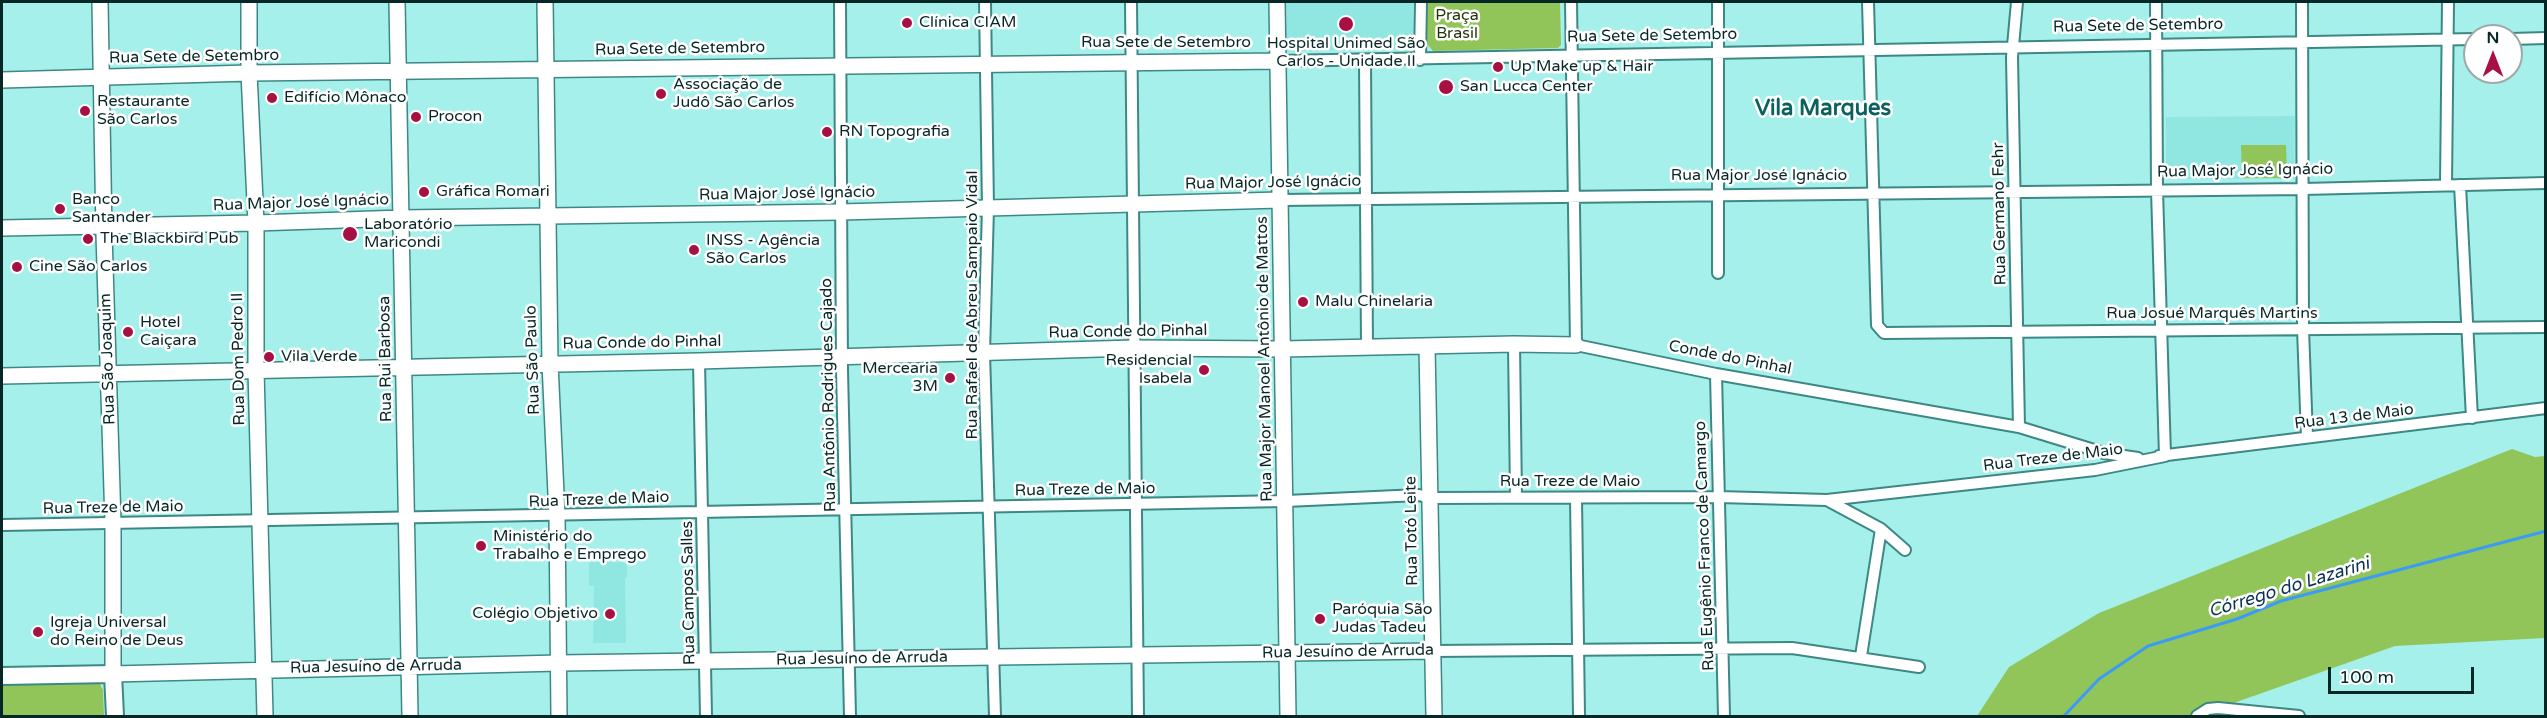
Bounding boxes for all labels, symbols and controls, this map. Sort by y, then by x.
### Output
park label: Praça Brasil [1435,6,1479,44]
place label: Clínica CIAM [919,13,1017,33]
marker: Hospital Unimed São Carlos - Unidade II [1337,15,1355,33]
street label: Rua Sete de Setembro [2053,15,2223,37]
marker: Clínica CIAM [900,16,914,30]
north arrow [2463,24,2523,84]
street label: Rua Sete de Setembro [1567,25,1737,47]
text: N [2487,28,2499,48]
street label: Rua Sete de Setembro [1081,33,1251,53]
place label: Hospital Unimed São Carlos - Unidade II [1267,34,1425,72]
street label: Rua Sete de Setembro [595,38,765,60]
street label: Rua Sete de Setembro [109,46,279,68]
place label: Up Make up & Hair [1510,57,1653,77]
marker: Up Make up & Hair [1491,60,1505,74]
place label: Associação de Judô São Carlos [673,75,795,113]
place label: San Lucca Center [1460,77,1593,97]
marker: San Lucca Center [1437,78,1455,96]
marker: Associação de Judô São Carlos [654,87,668,101]
place label: Edifício Mônaco [284,88,406,108]
marker: Edifício Mônaco [265,91,279,105]
place label: Restaurante São Carlos [97,92,190,130]
district label: Vila Marques [1755,96,1891,122]
marker: Restaurante São Carlos [78,104,92,118]
place label: Procon [428,107,482,127]
marker: Procon [409,110,423,124]
place label: RN Topografia [839,122,950,142]
marker: RN Topografia [820,125,834,139]
street label: Rua Germano Fehr [1989,142,2011,286]
street label: Rua Major José Ignácio [2157,160,2333,182]
street label: Rua Major José Ignácio [1671,166,1847,186]
street label: Rua Rafael de Abreu Sampaio Vidal [963,170,983,440]
street label: Rua Major José Ignácio [1185,172,1361,194]
place label: Gráfica Romari [436,182,550,202]
street label: Rua Major José Ignácio [699,183,875,205]
marker: Gráfica Romari [417,185,431,199]
place label: Banco Santander [72,190,151,228]
street label: Rua Major José Ignácio [213,190,389,216]
marker: Banco Santander [53,202,67,216]
place label: Laboratório Maricondi [364,215,453,253]
street label: Rua Major Manoel Antônio de Mattos [1253,216,1277,502]
marker: Laboratório Maricondi [341,225,359,243]
place label: The Blackbird Pub [100,229,239,249]
place label: INSS - Agência São Carlos [706,231,820,269]
marker: The Blackbird Pub [81,232,95,246]
marker: INSS - Agência São Carlos [687,243,701,257]
place label: Cine São Carlos [29,257,147,277]
marker: Cine São Carlos [10,260,24,274]
street label: Rua Antônio Rodrigues Cajado [817,278,841,512]
street label: Rua Dom Pedro II [228,292,250,426]
place label: Malu Chinelaria [1315,292,1433,312]
street label: Rua São Joaquim [96,293,120,425]
marker: Malu Chinelaria [1296,295,1310,309]
street label: Rua Rui Barbosa [375,296,397,422]
street label: Rua Josué Marquês Martins [2106,304,2318,324]
street label: Rua São Paulo [521,305,545,415]
place label: Hotel Caiçara [140,313,197,351]
street label: Rua Conde do Pinhal [1048,321,1208,343]
marker: Hotel Caiçara [121,325,135,339]
street label: Rua Conde do Pinhal [562,332,722,354]
street label: Conde do Pinhal [1667,337,1793,379]
place label: Vila Verde [281,347,357,367]
marker: Vila Verde [262,350,276,364]
place label: Residencial Isabela [1106,351,1192,389]
place label: Mercearia 3M [862,359,938,397]
marker: Residencial Isabela [1197,363,1211,377]
marker: Mercearia 3M [943,371,957,385]
street label: Rua 13 de Maio [2293,400,2415,434]
street label: Rua Eugênio Franco de Camargo [1691,421,1719,671]
street label: Rua Treze de Maio [1982,440,2124,476]
street label: Rua Treze de Maio [1500,472,1640,492]
street label: Rua Totó Leite [1401,476,1423,586]
street label: Rua Treze de Maio [1015,479,1155,501]
street label: Rua Treze de Maio [528,488,670,512]
street label: Rua Treze de Maio [43,497,183,519]
street label: Rua Campos Salles [678,521,700,665]
place label: Ministério do Trabalho e Emprego [493,527,646,565]
marker: Ministério do Trabalho e Emprego [474,539,488,553]
water label: Córrego do Lazarini [2206,553,2372,623]
place label: Paróquia São Judas Tadeu [1332,600,1432,638]
place label: Colégio Objetivo [472,604,598,624]
marker: Colégio Objetivo [603,607,617,621]
marker: Paróquia São Judas Tadeu [1313,612,1327,626]
place label: Igreja Universal do Reino de Deus [50,613,184,651]
marker: Igreja Universal do Reino de Deus [31,625,45,639]
street label: Rua Jesuíno de Arruda [1262,641,1434,663]
street label: Rua Jesuíno de Arruda [776,648,948,670]
scale bar [2331,655,2476,693]
street label: Rua Jesuíno de Arruda [290,656,462,678]
text: 100 m [2339,666,2394,688]

